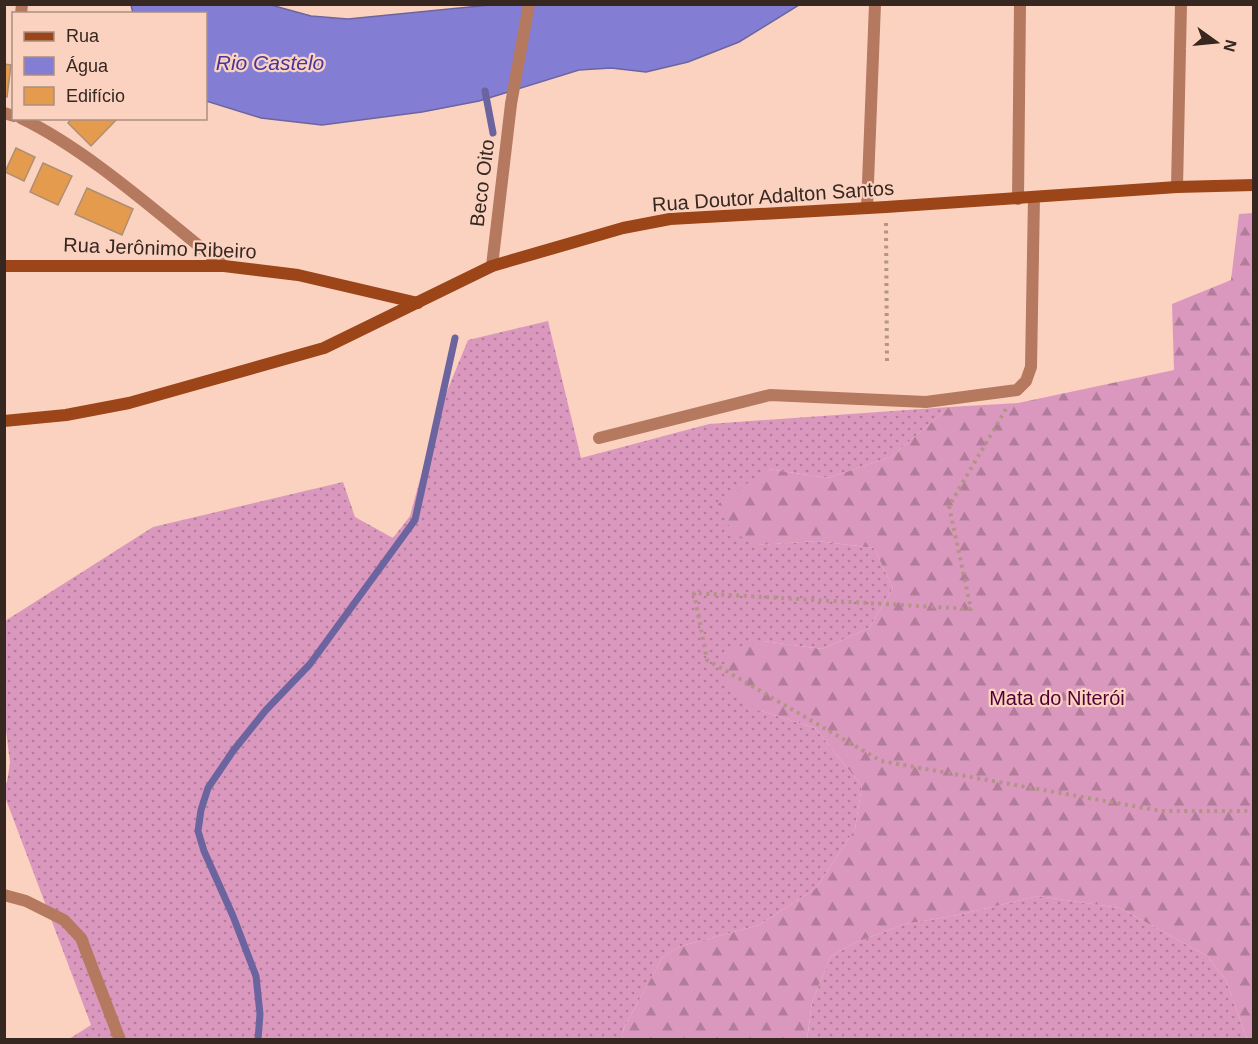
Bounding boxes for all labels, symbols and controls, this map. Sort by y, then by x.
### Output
legend [12,12,207,120]
north arrow [1186,12,1246,72]
text: Rua [66,26,100,46]
text: N [1220,38,1240,54]
water label: Rio Castelo [216,51,325,74]
text: Água [66,56,109,76]
text: Edifício [66,86,125,106]
street label: Beco Oito [466,138,498,228]
street label: Rua Doutor Adalton Santos [651,177,895,215]
street label: Rua Jerônimo Ribeiro [63,234,257,262]
park label: Mata do Niterói [989,687,1125,709]

